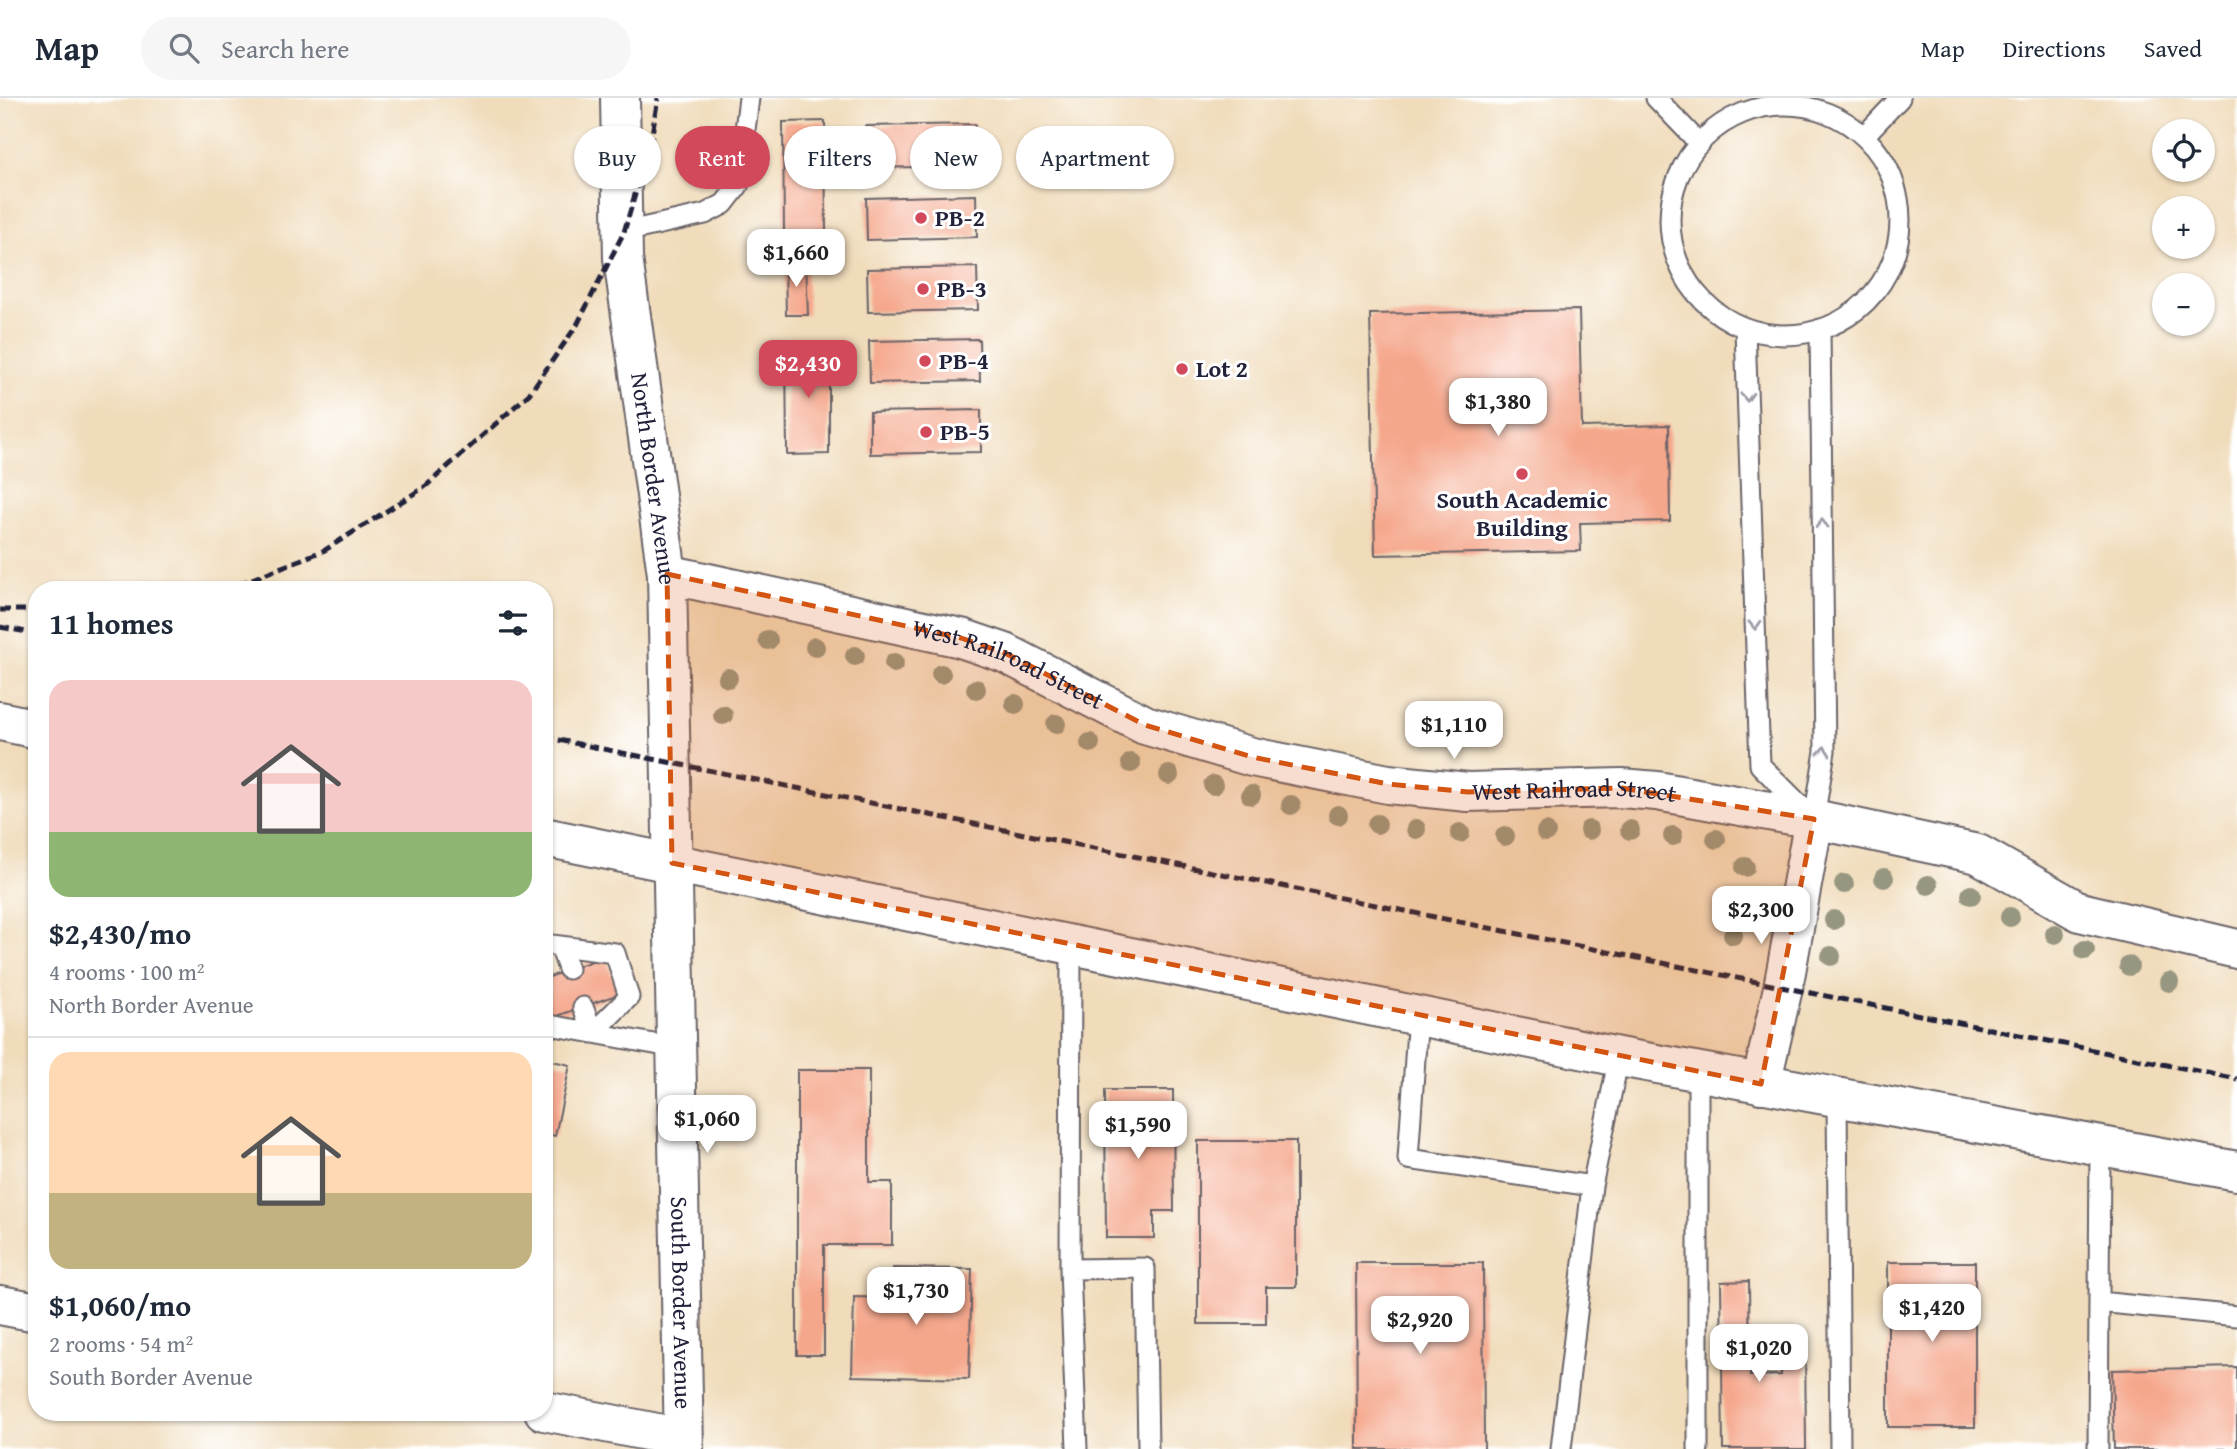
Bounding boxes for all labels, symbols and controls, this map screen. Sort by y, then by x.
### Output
search box [141,17,631,80]
text: Map [35,24,99,72]
icon: search [165,29,203,67]
text: Search here [221,29,349,68]
text: Map [1921,31,1965,66]
text: Directions [2003,31,2106,66]
text: Saved [2144,31,2202,66]
map controls [2152,119,2215,336]
button: locate [2152,119,2215,182]
chip: Buy [574,126,661,189]
chip: Rent [675,126,770,189]
chip: Filters [784,126,896,189]
chip: New [910,126,1002,189]
chip: Apartment [1016,126,1174,189]
button: + [2152,196,2215,259]
place label: PB-2 [935,200,985,235]
marker: PB-2 [913,210,929,226]
pin: $1,660 [739,230,853,289]
text: $1,660 [763,235,829,268]
place label: PB-3 [937,271,987,306]
button: − [2152,273,2215,336]
marker: PB-3 [915,281,931,297]
pin: $2,430 [751,341,865,400]
place label: PB-4 [939,343,989,378]
text: $2,430 [775,346,841,379]
place label: Lot 2 [1196,351,1248,386]
marker: PB-4 [917,353,933,369]
marker: Lot 2 [1174,361,1190,377]
street label: North Border Avenue [622,371,685,585]
pin: $1,380 [1441,378,1555,438]
text: $1,380 [1465,384,1531,417]
one-way arrow [1740,392,1755,403]
place label: PB-5 [940,414,990,449]
marker: PB-5 [918,424,934,440]
marker: South Academic Building [1514,466,1530,482]
place label: South Academic Building [1436,482,1608,545]
one-way arrow [1815,518,1830,529]
text: 11 homes [49,601,174,645]
icon: filters [494,604,532,642]
street label: West Railroad Street [909,610,1111,718]
one-way arrow [1748,619,1763,630]
pin: $1,110 [1397,702,1511,761]
text: $1,110 [1421,707,1487,740]
icon: home [228,726,354,852]
one-way arrow [1816,746,1831,757]
street label: West Railroad Street [1472,770,1680,811]
pin: $2,300 [1704,886,1818,946]
text: $2,300 [1728,892,1794,925]
text: $2,430/mo [49,911,191,955]
text: 4 rooms · 100 m² [49,955,204,988]
text: North Border Avenue [49,988,254,1021]
pin: $1,060 [650,1096,764,1155]
icon: home [228,1098,354,1224]
text: $1,060 [674,1101,740,1134]
pin: $1,590 [1081,1102,1195,1161]
text: $1,590 [1105,1107,1171,1140]
street label: South Border Avenue [662,1196,701,1409]
pin: $1,730 [859,1268,973,1327]
text: $1,730 [883,1273,949,1306]
text: $1,060/mo [49,1283,191,1327]
pin: $1,420 [1875,1284,1989,1344]
text: $1,420 [1899,1290,1965,1323]
pin: $2,920 [1363,1296,1477,1356]
text: $2,920 [1387,1302,1453,1335]
pin: $1,020 [1702,1324,1816,1384]
text: 2 rooms · 54 m² [49,1327,193,1360]
text: $1,020 [1726,1330,1792,1363]
text: South Border Avenue [49,1360,253,1393]

